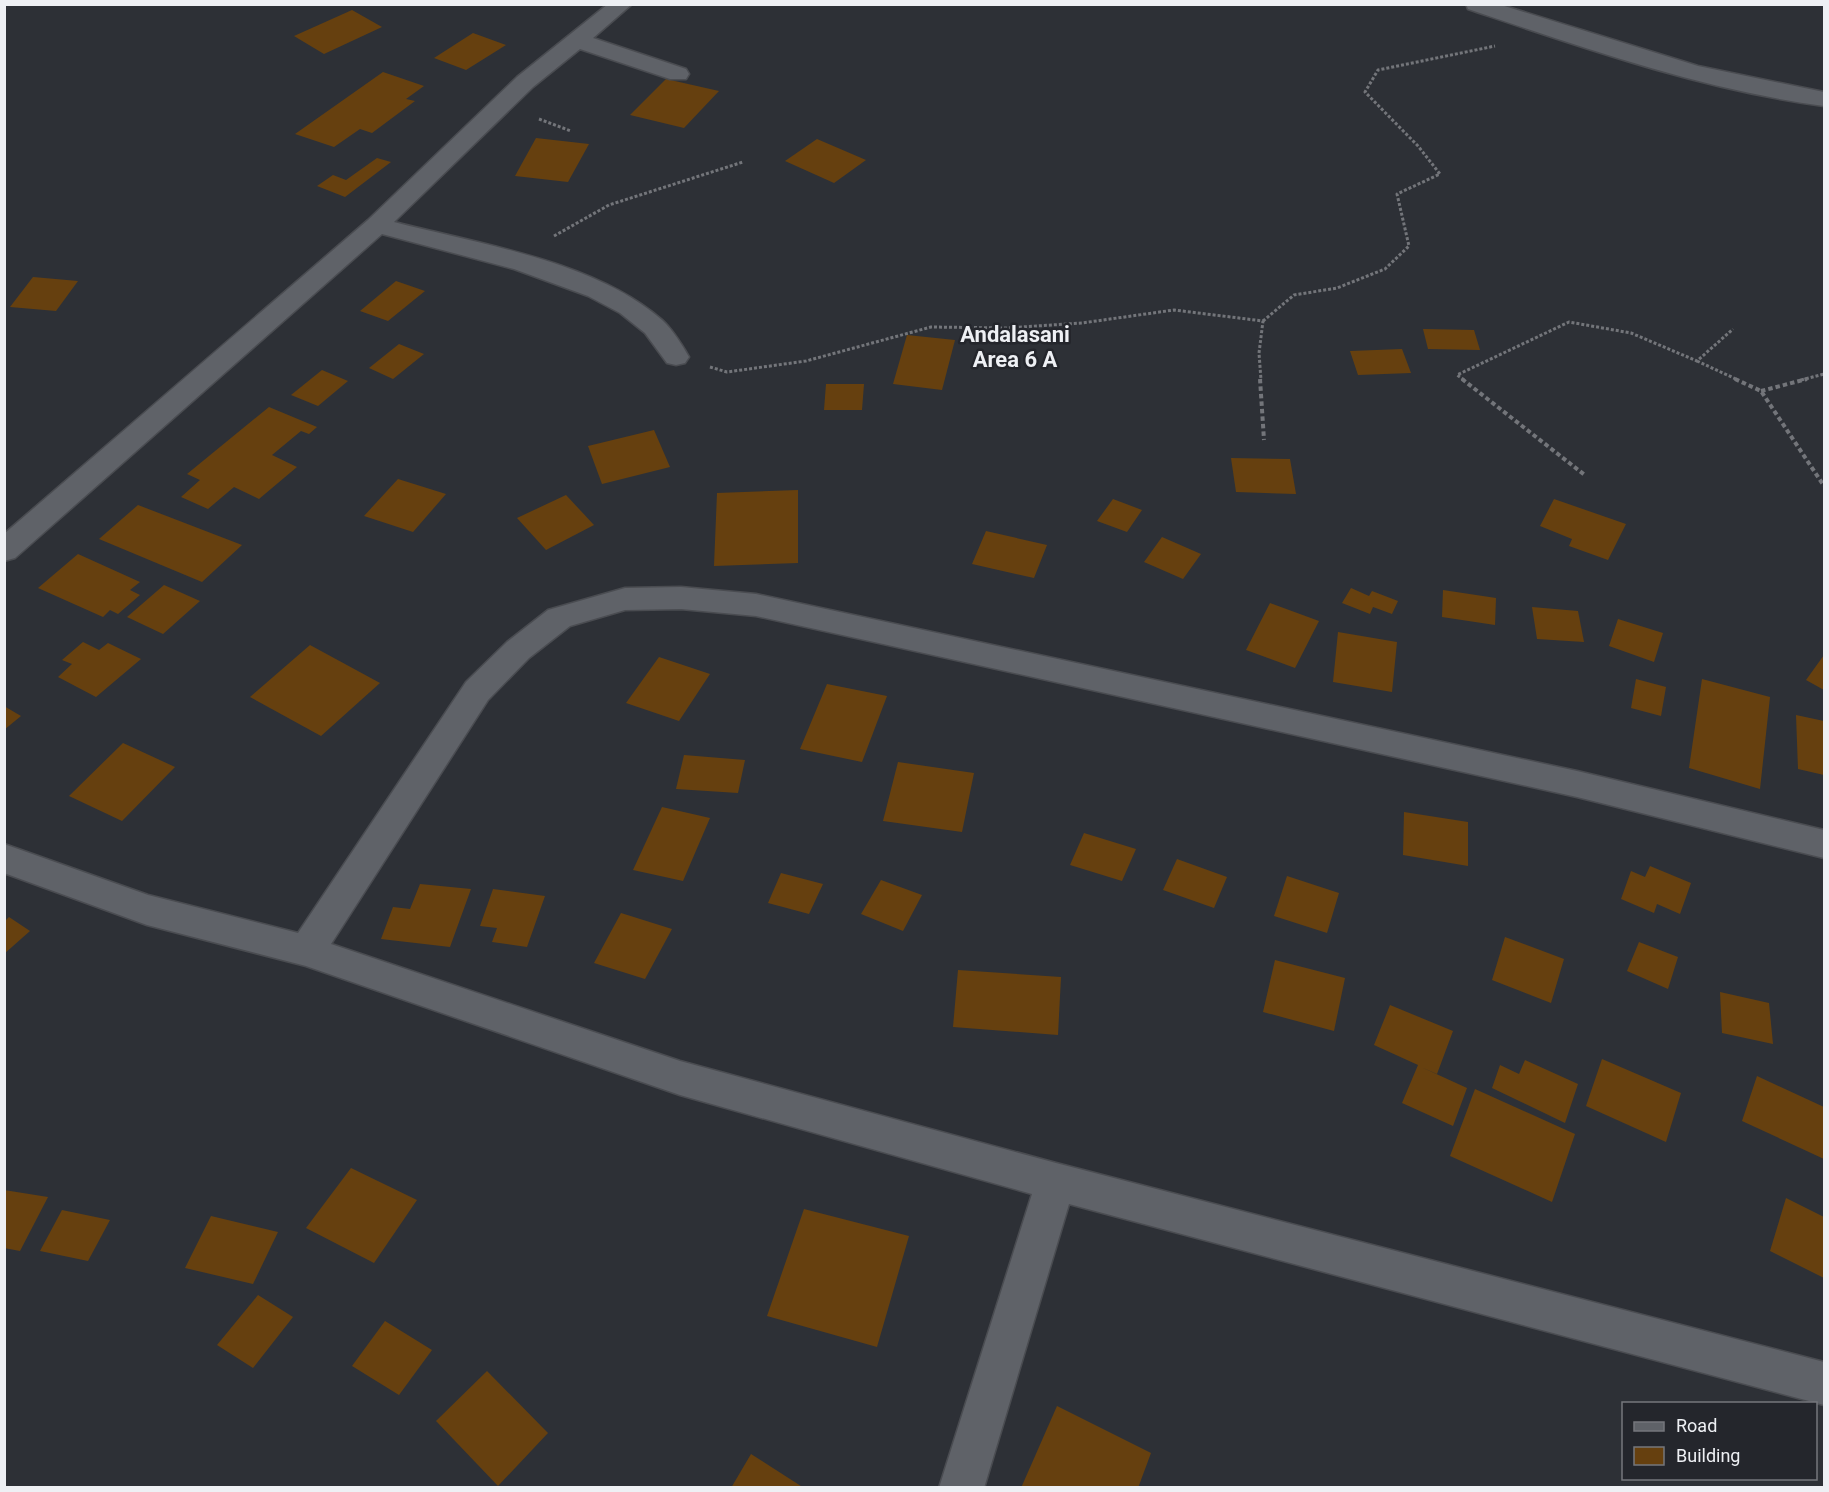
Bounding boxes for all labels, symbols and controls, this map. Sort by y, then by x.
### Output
district label: Andalasani Area 6 A [960,322,1070,372]
legend [1622,1402,1817,1480]
text: Road [1676,1415,1717,1436]
text: Building [1676,1445,1740,1466]

